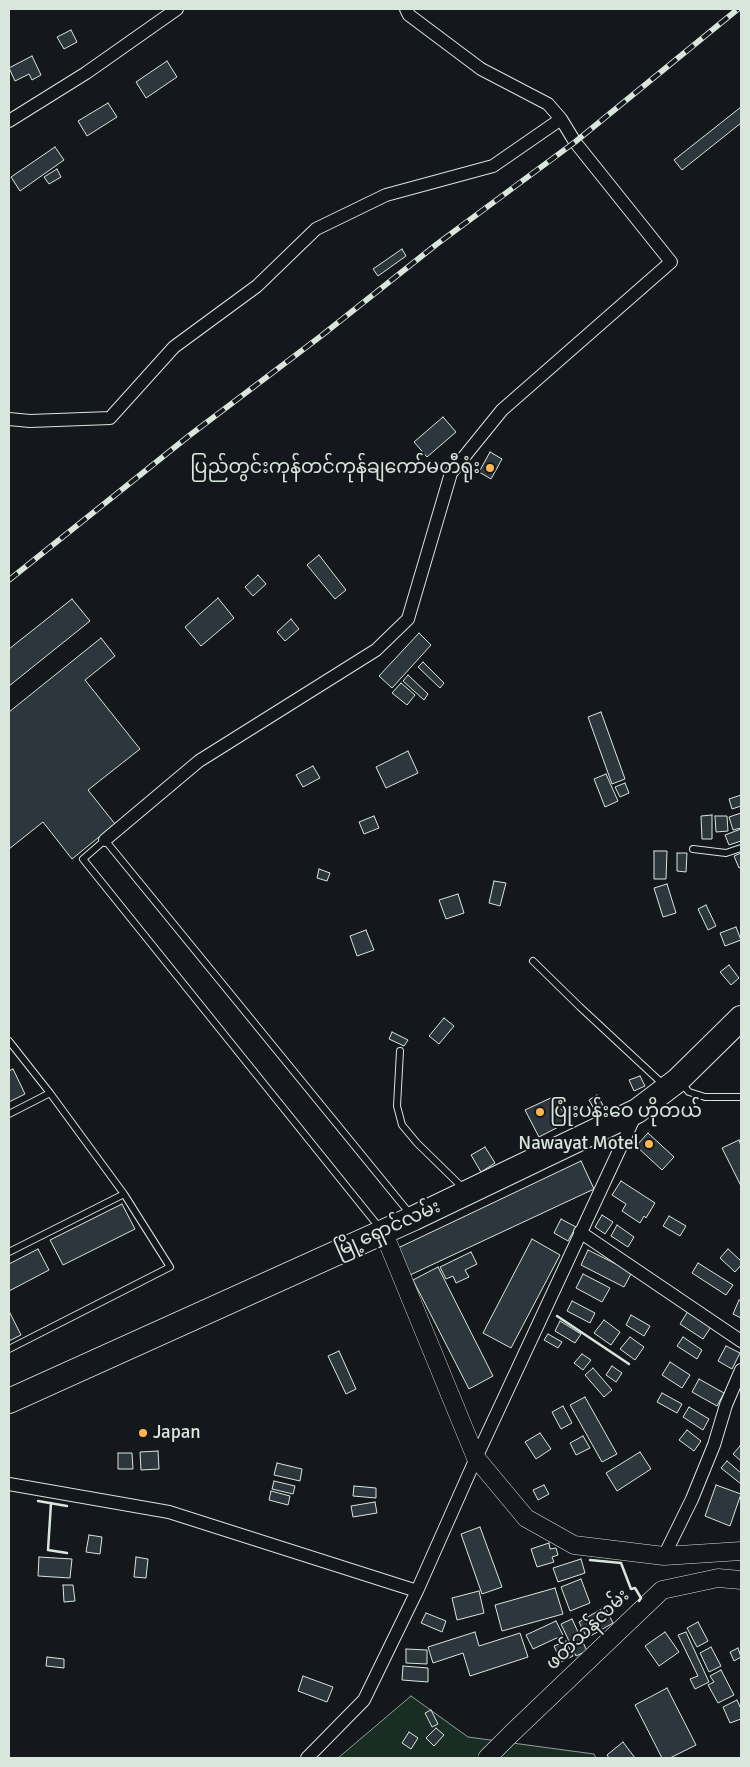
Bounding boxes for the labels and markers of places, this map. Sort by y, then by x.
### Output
place label: ပြည်တွင်းကုန်တင်ကုန်ချကော်မတီရုံး [190,457,480,479]
marker: ပြည်တွင်းကုန်တင်ကုန်ချကော်မတီရုံး [484,462,496,474]
place label: ပြုံးပန်းဝေ ဟိုတယ် [550,1101,702,1123]
marker: ပြုံးပန်းဝေ ဟိုတယ် [534,1106,546,1118]
place label: Nawayat Motel [518,1133,639,1155]
marker: Nawayat Motel [643,1138,655,1150]
place label: Japan [153,1422,201,1444]
marker: Japan [137,1427,149,1439]

